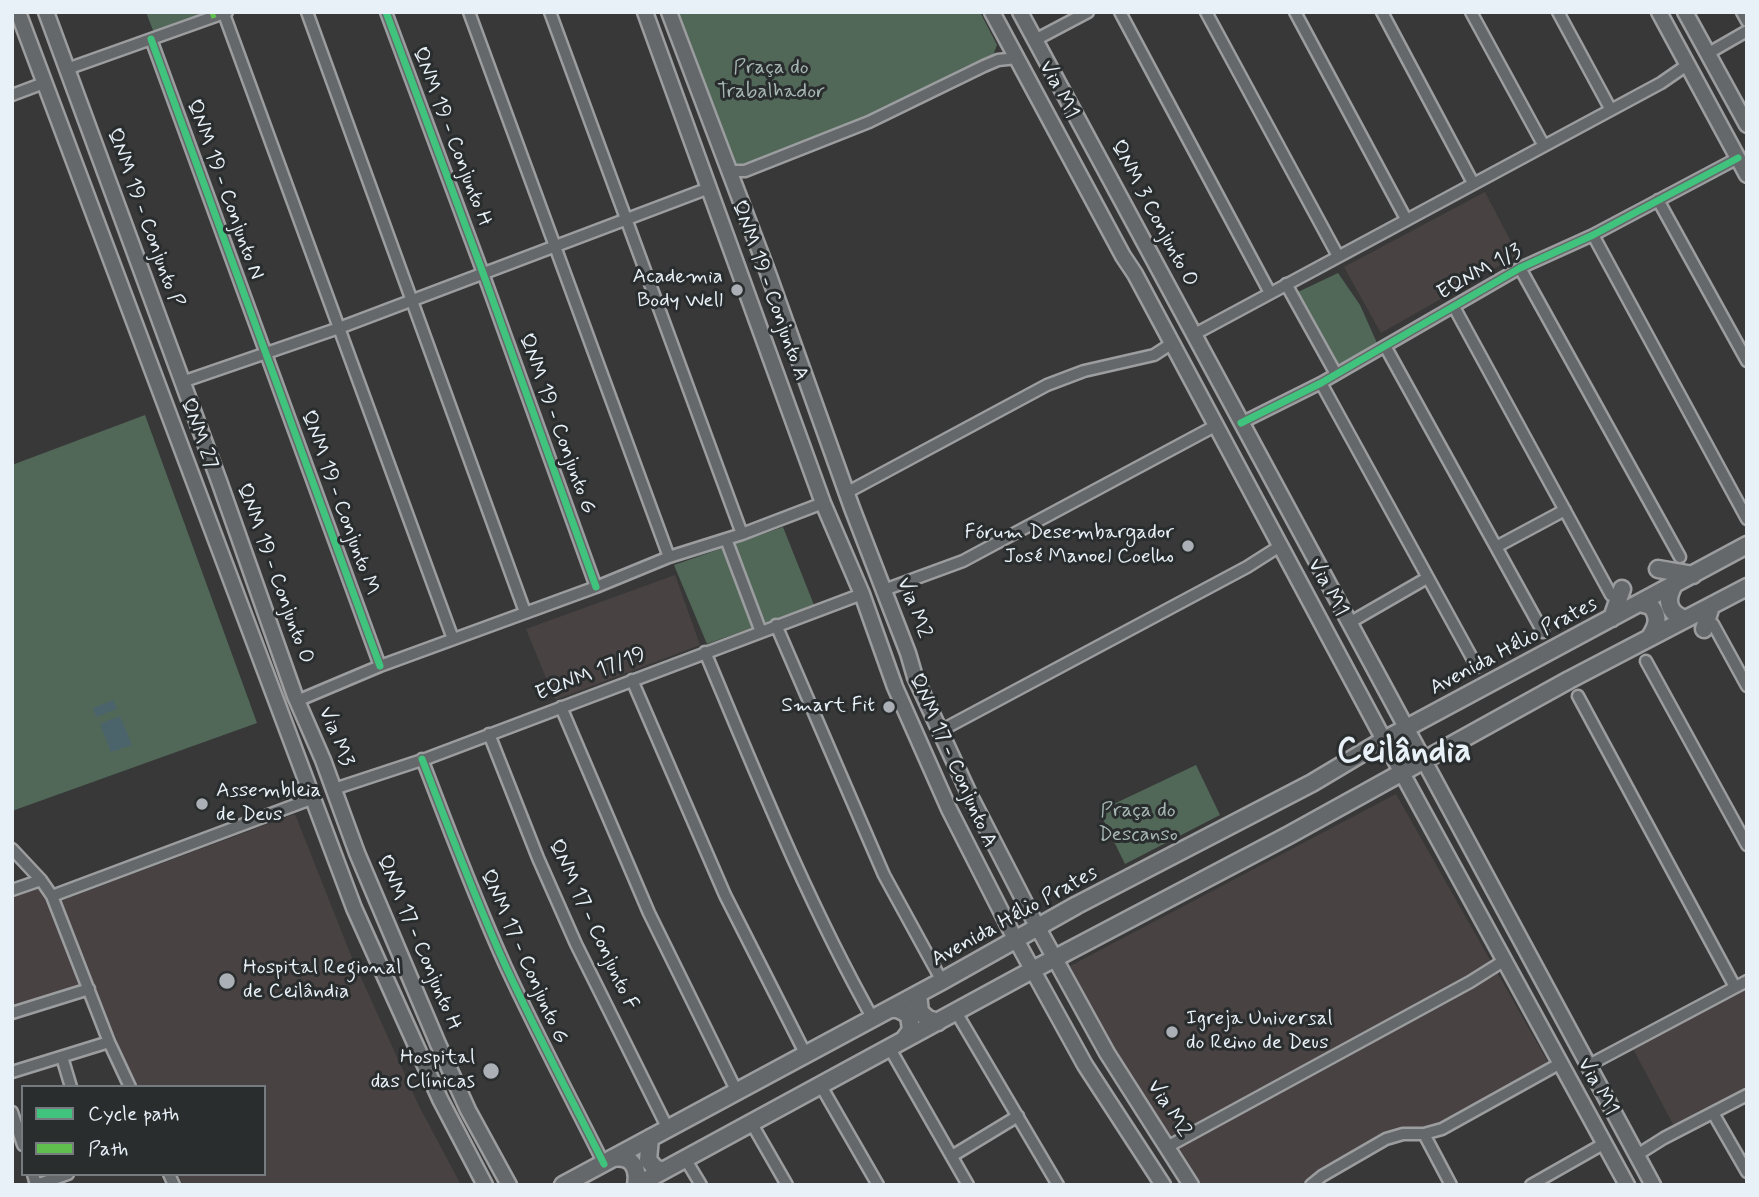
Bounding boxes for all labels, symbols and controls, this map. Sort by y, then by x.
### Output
street label: QNM 19 - Conjunto H [405,44,497,230]
park label: Praça do Trabalhador [717,56,825,106]
street label: Via M1 [1032,57,1084,123]
street label: QNM 19 - Conjunto N [180,96,268,284]
street label: QNM 19 - Conjunto P [100,125,188,311]
street label: QNM 3 Conjunto O [1104,136,1202,292]
street label: QNM 19 - Conjunto A [725,198,813,384]
street label: EQNM 1/3 [1433,239,1527,307]
place label: Academia Body Well [632,265,723,315]
marker: Academia Body Well [729,282,745,298]
street label: QNM 19 - Conjunto G [512,330,600,518]
street label: QNM 27 [174,395,222,473]
street label: QNM 19 - Conjunto M [294,407,384,599]
street label: QNM 19 - Conjunto O [230,480,318,668]
place label: Fórum Desembargador José Manoel Coelho [965,521,1174,571]
marker: Fórum Desembargador José Manoel Coelho [1180,538,1196,554]
street label: Via M1 [1301,555,1353,621]
street label: Via M2 [890,574,936,642]
street label: Avenida Hélio Prates [1426,592,1602,702]
street label: EQNM 17/19 [532,642,650,708]
street label: QNM 17 - Conjunto A [902,670,1002,852]
place label: Smart Fit [781,694,875,720]
marker: Smart Fit [881,699,897,715]
street label: Via M3 [312,703,358,771]
district label: Ceilândia [1337,733,1471,775]
place label: Assembleia de Deus [216,779,321,829]
marker: Assembleia de Deus [194,796,210,812]
park label: Praça do Descanso [1098,799,1178,849]
street label: QNM 17 - Conjunto F [541,836,643,1014]
street label: QNM 17 - Conjunto H [370,852,466,1034]
street label: Avenida Hélio Prates [928,861,1102,973]
street label: QNM 17 - Conjunto G [473,866,573,1048]
place label: Hospital Regional de Ceilândia [243,956,401,1006]
marker: Hospital Regional de Ceilândia [217,971,237,991]
place label: Igreja Universal do Reino de Deus [1186,1007,1333,1057]
marker: Igreja Universal do Reino de Deus [1164,1024,1180,1040]
place label: Hospital das Clínicas [371,1046,475,1096]
street label: Via M1 [1571,1054,1623,1120]
marker: Hospital das Clínicas [481,1061,501,1081]
street label: Via M2 [1140,1076,1196,1142]
legend [21,1085,266,1176]
text: Cycle path [88,1100,179,1128]
text: Path [88,1135,128,1163]

